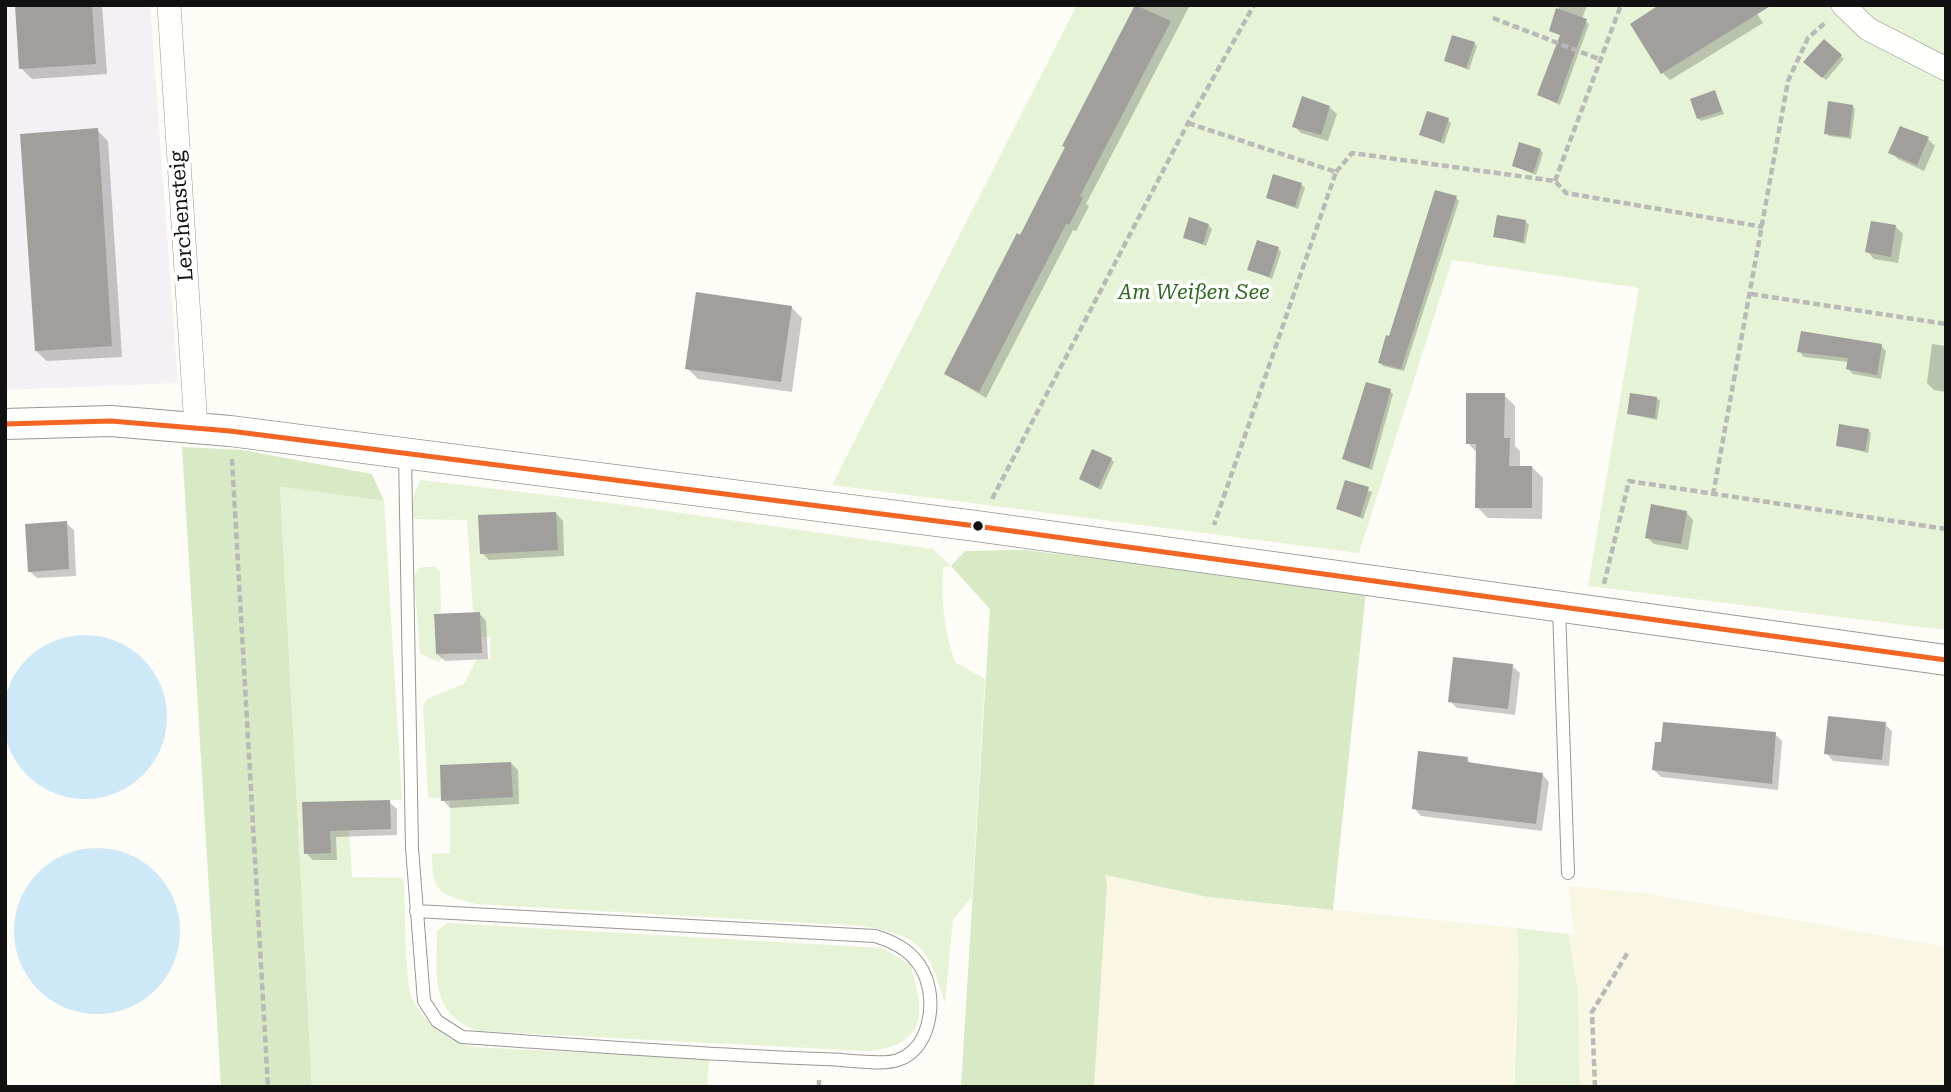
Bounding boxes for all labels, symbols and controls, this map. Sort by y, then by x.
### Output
street label: Lerchensteig [165,150,199,282]
park label: Am Weißen See [1118,280,1270,306]
unlabelled marker [971,519,985,533]

